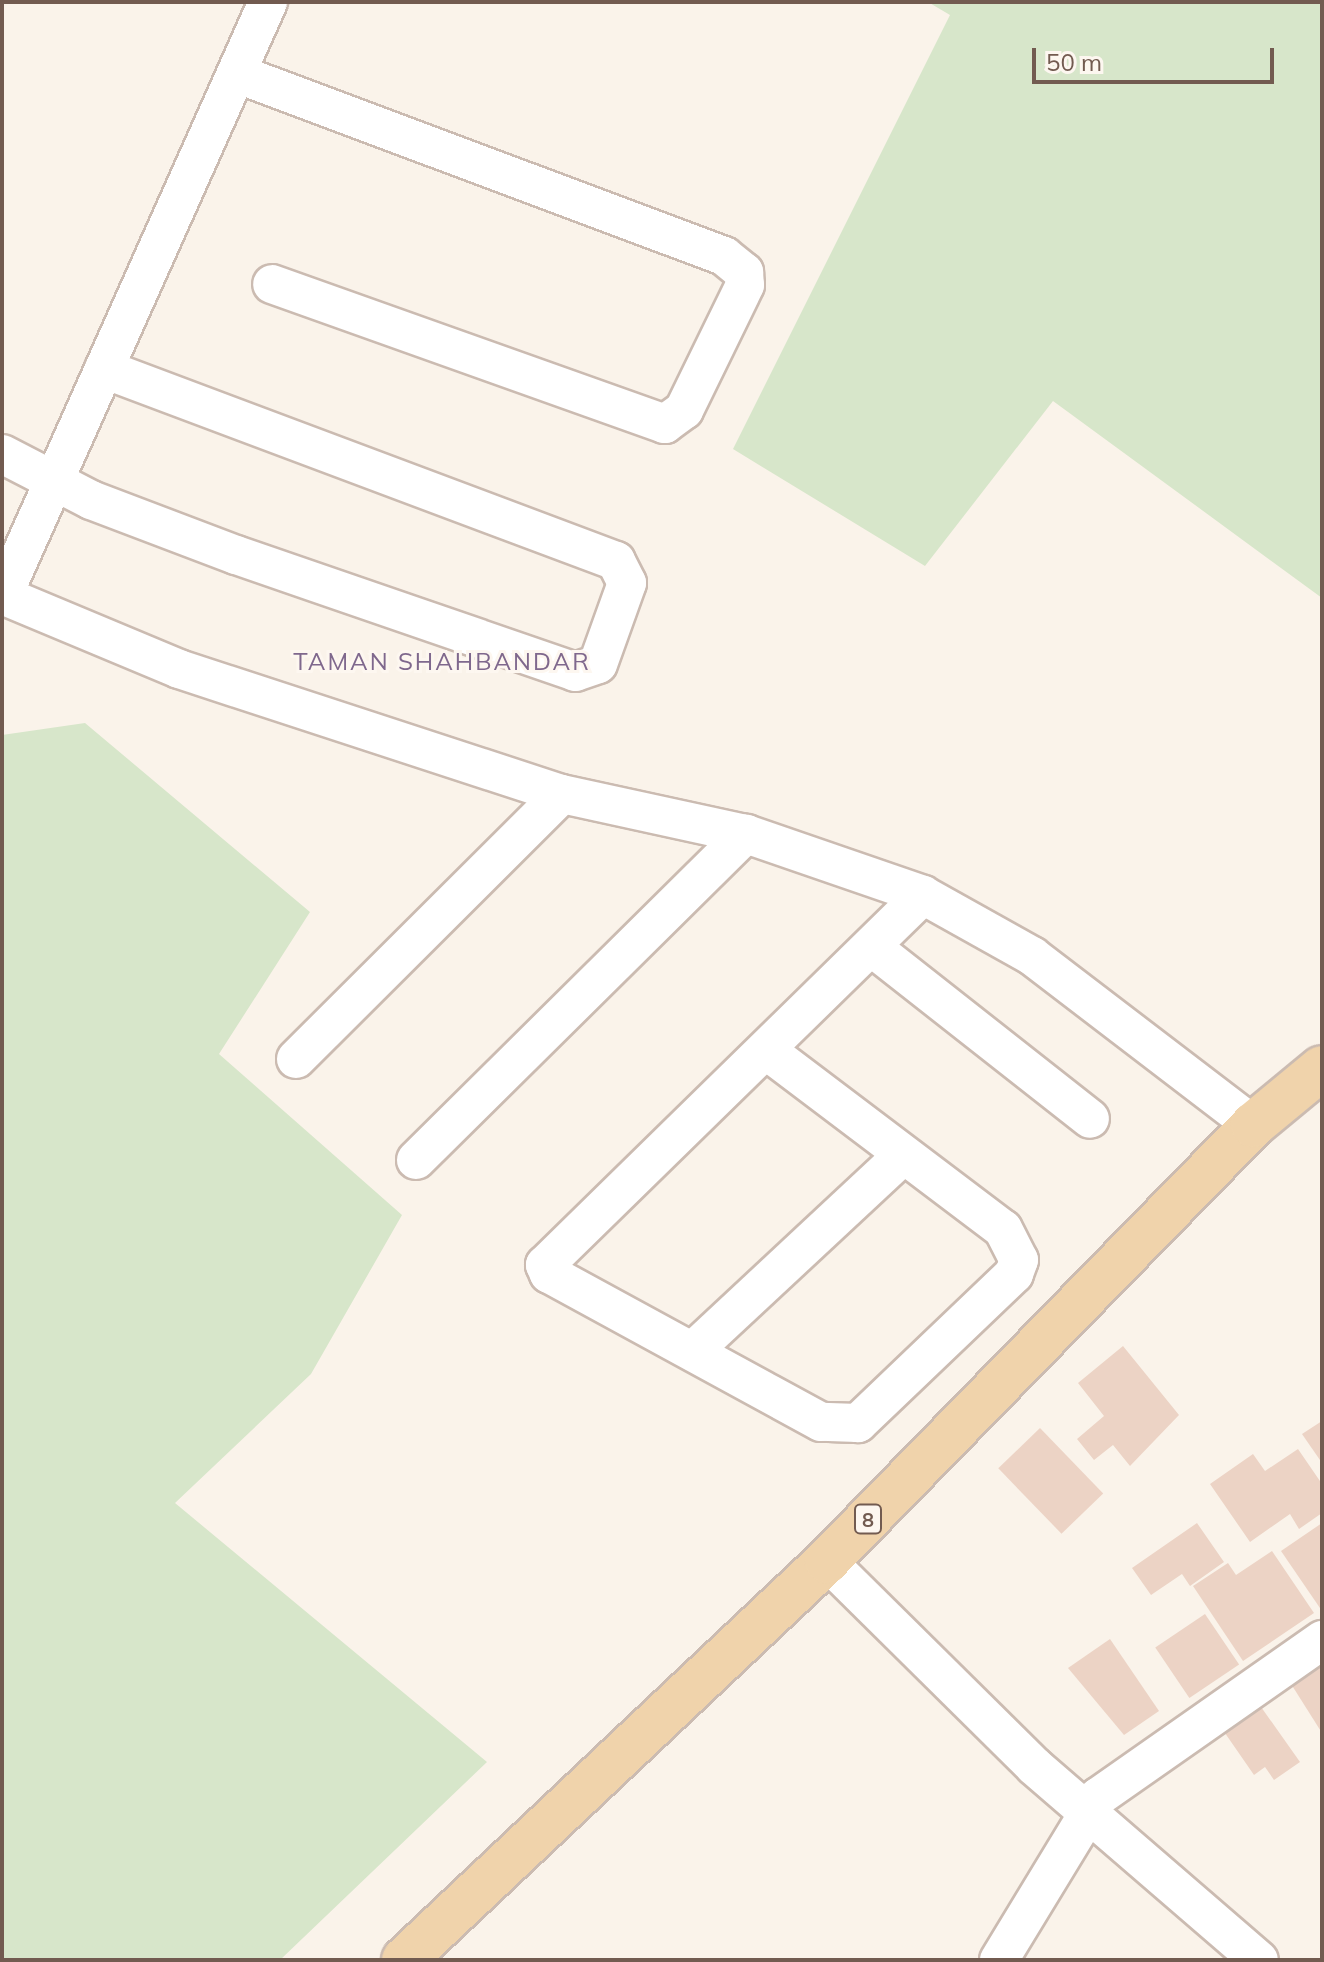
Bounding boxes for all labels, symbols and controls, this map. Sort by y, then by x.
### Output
scale bar [1036,32,1278,82]
text: 50 m [1046,47,1102,77]
district label: TAMAN SHAHBANDAR [293,648,591,676]
road number: 8 [854,1503,882,1535]

